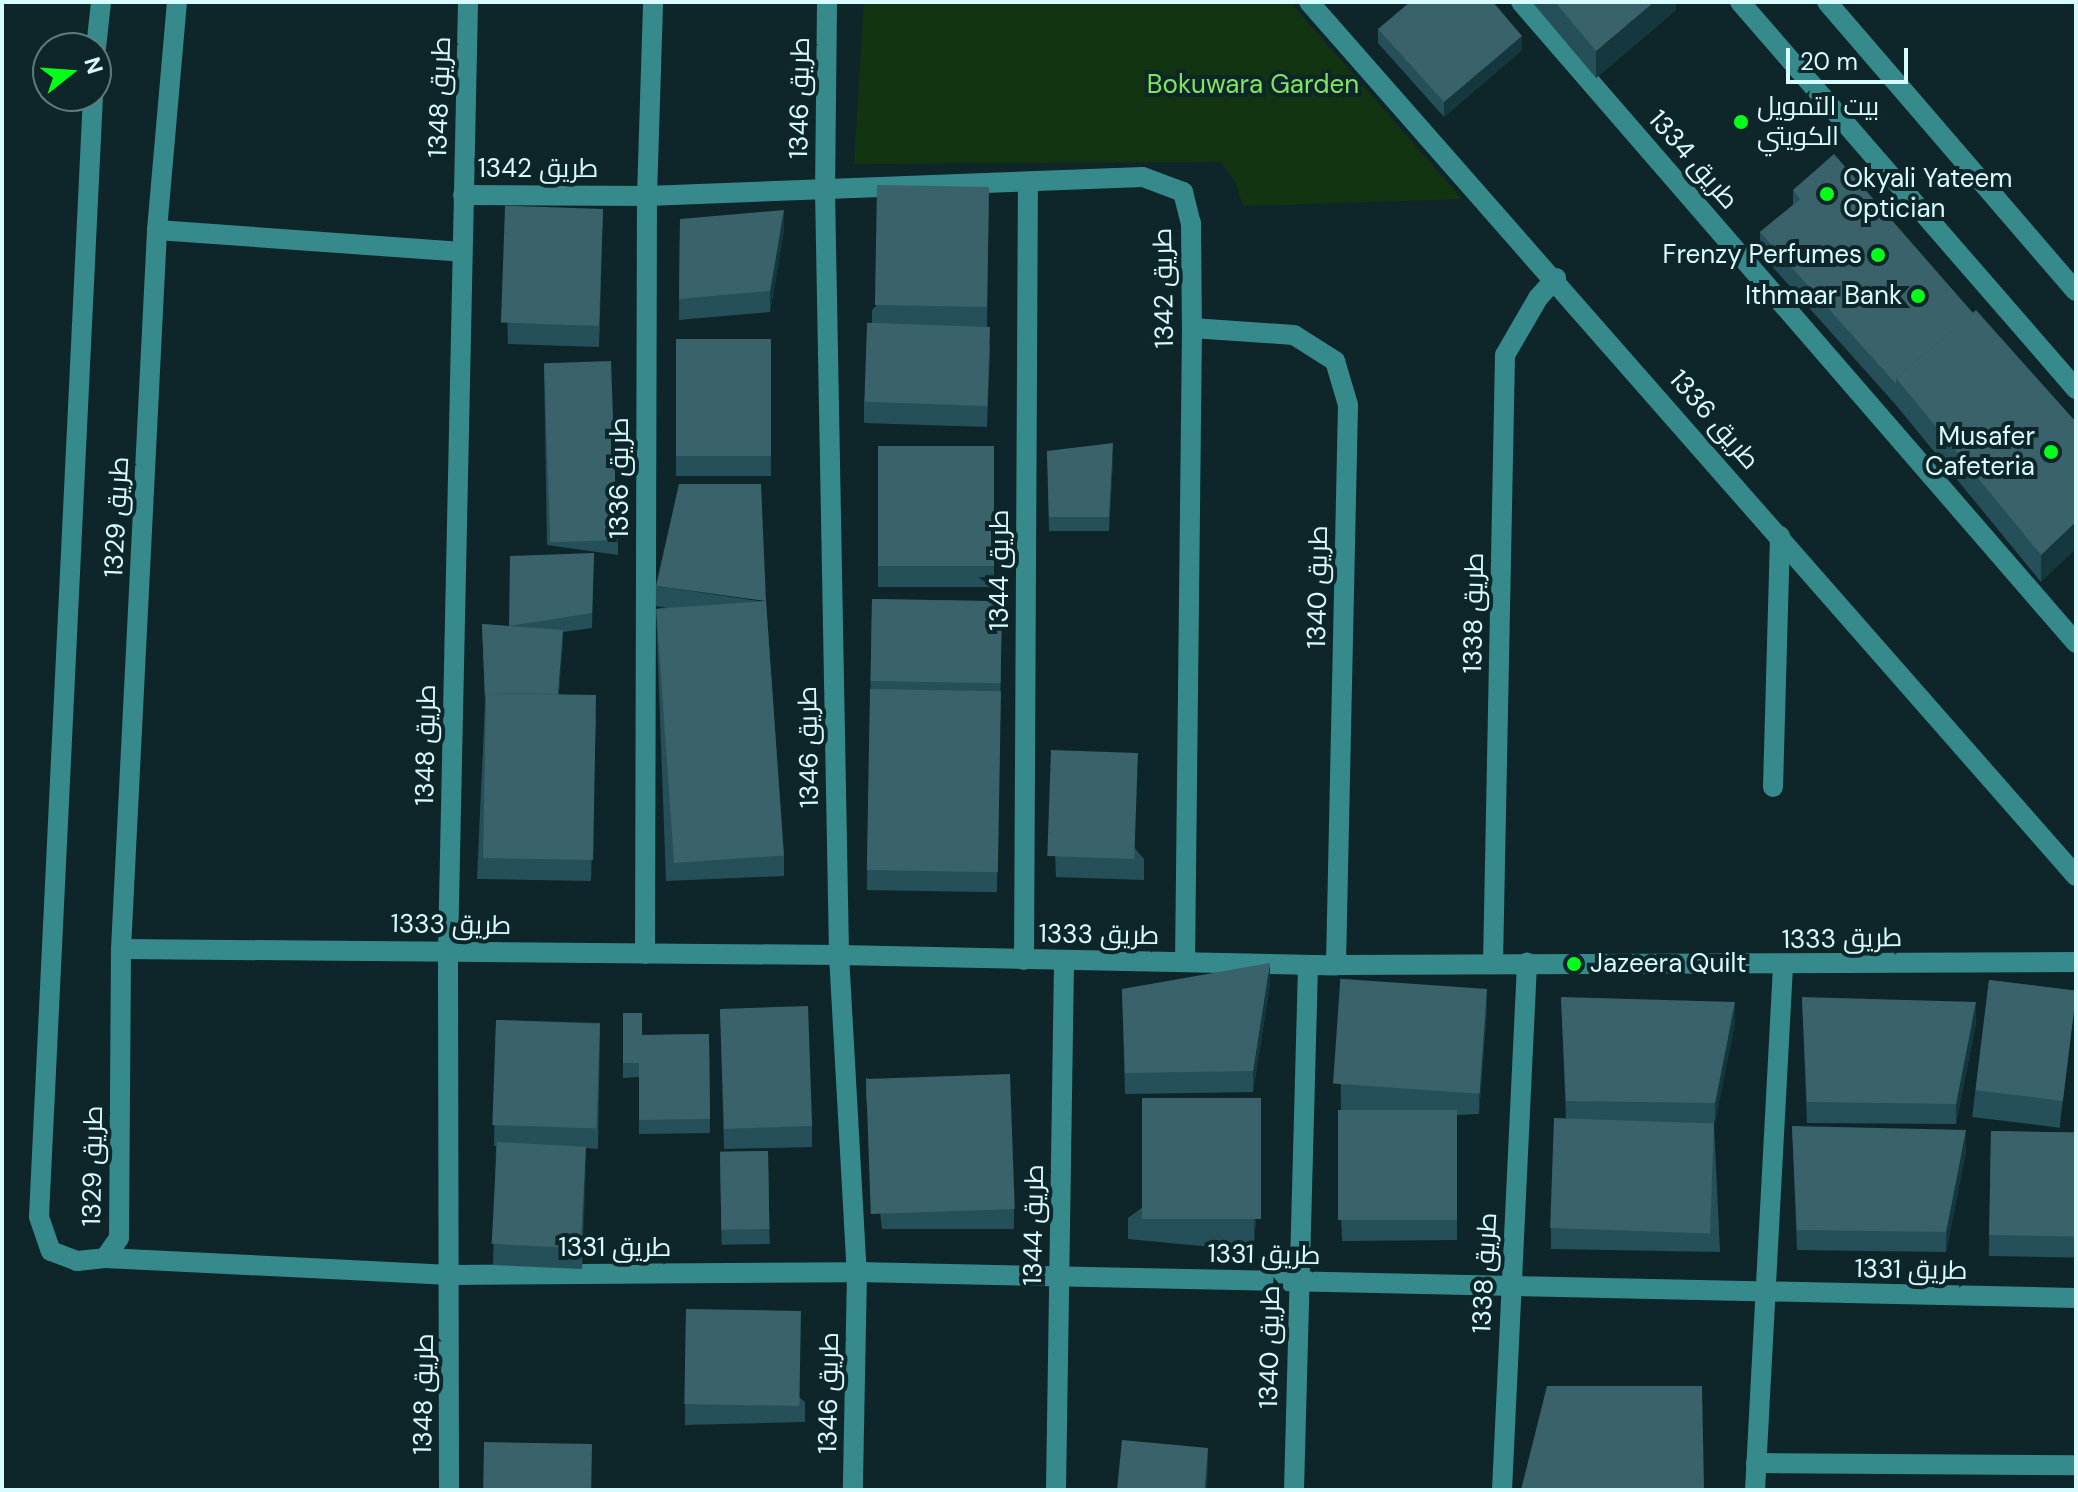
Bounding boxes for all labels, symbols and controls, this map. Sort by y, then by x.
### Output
north arrow [32,32,112,112]
scale bar [1790,32,1912,82]
street label: طريق 1348 [422,36,458,158]
street label: طريق 1346 [783,37,817,159]
text: 20 m [1800,46,1858,77]
text: N [77,54,110,77]
park label: Bokuwara Garden [1147,69,1359,101]
place label: بيت التمويل الكويتي [1757,91,1879,152]
street label: طريق 1334 [1642,104,1744,216]
marker: بيت التمويل الكويتي [1732,113,1750,131]
street label: طريق 1342 [478,153,598,185]
place label: Okyali Yateem Optician [1843,163,2012,224]
marker: Okyali Yateem Optician [1818,185,1836,203]
street label: طريق 1342 [1147,227,1181,349]
place label: Frenzy Perfumes [1663,239,1862,271]
marker: Frenzy Perfumes [1869,246,1887,264]
place label: Ithmaar Bank [1745,280,1902,312]
marker: Ithmaar Bank [1909,287,1927,305]
street label: طريق 1336 [1662,364,1766,476]
street label: طريق 1336 [604,417,636,539]
place label: Musafer Cafeteria [1925,421,2035,482]
marker: Musafer Cafeteria [2042,443,2060,461]
street label: طريق 1329 [98,456,136,578]
street label: طريق 1344 [984,509,1016,631]
street label: طريق 1340 [1301,525,1335,649]
street label: طريق 1338 [1457,552,1491,674]
street label: طريق 1348 [409,684,443,806]
street label: طريق 1346 [792,686,826,808]
street label: طريق 1333 [390,908,512,942]
street label: طريق 1333 [1038,918,1160,952]
street label: طريق 1333 [1781,922,1903,956]
place label: Jazeera Quilt [1590,948,1747,980]
marker: Jazeera Quilt [1565,955,1583,973]
street label: طريق 1329 [76,1105,110,1227]
street label: طريق 1344 [1017,1164,1051,1286]
street label: طريق 1338 [1466,1212,1504,1334]
street label: طريق 1331 [559,1232,671,1264]
street label: طريق 1331 [1207,1238,1321,1272]
street label: طريق 1331 [1854,1253,1968,1287]
street label: طريق 1340 [1253,1285,1287,1409]
street label: طريق 1346 [812,1332,846,1454]
street label: طريق 1348 [407,1333,441,1455]

